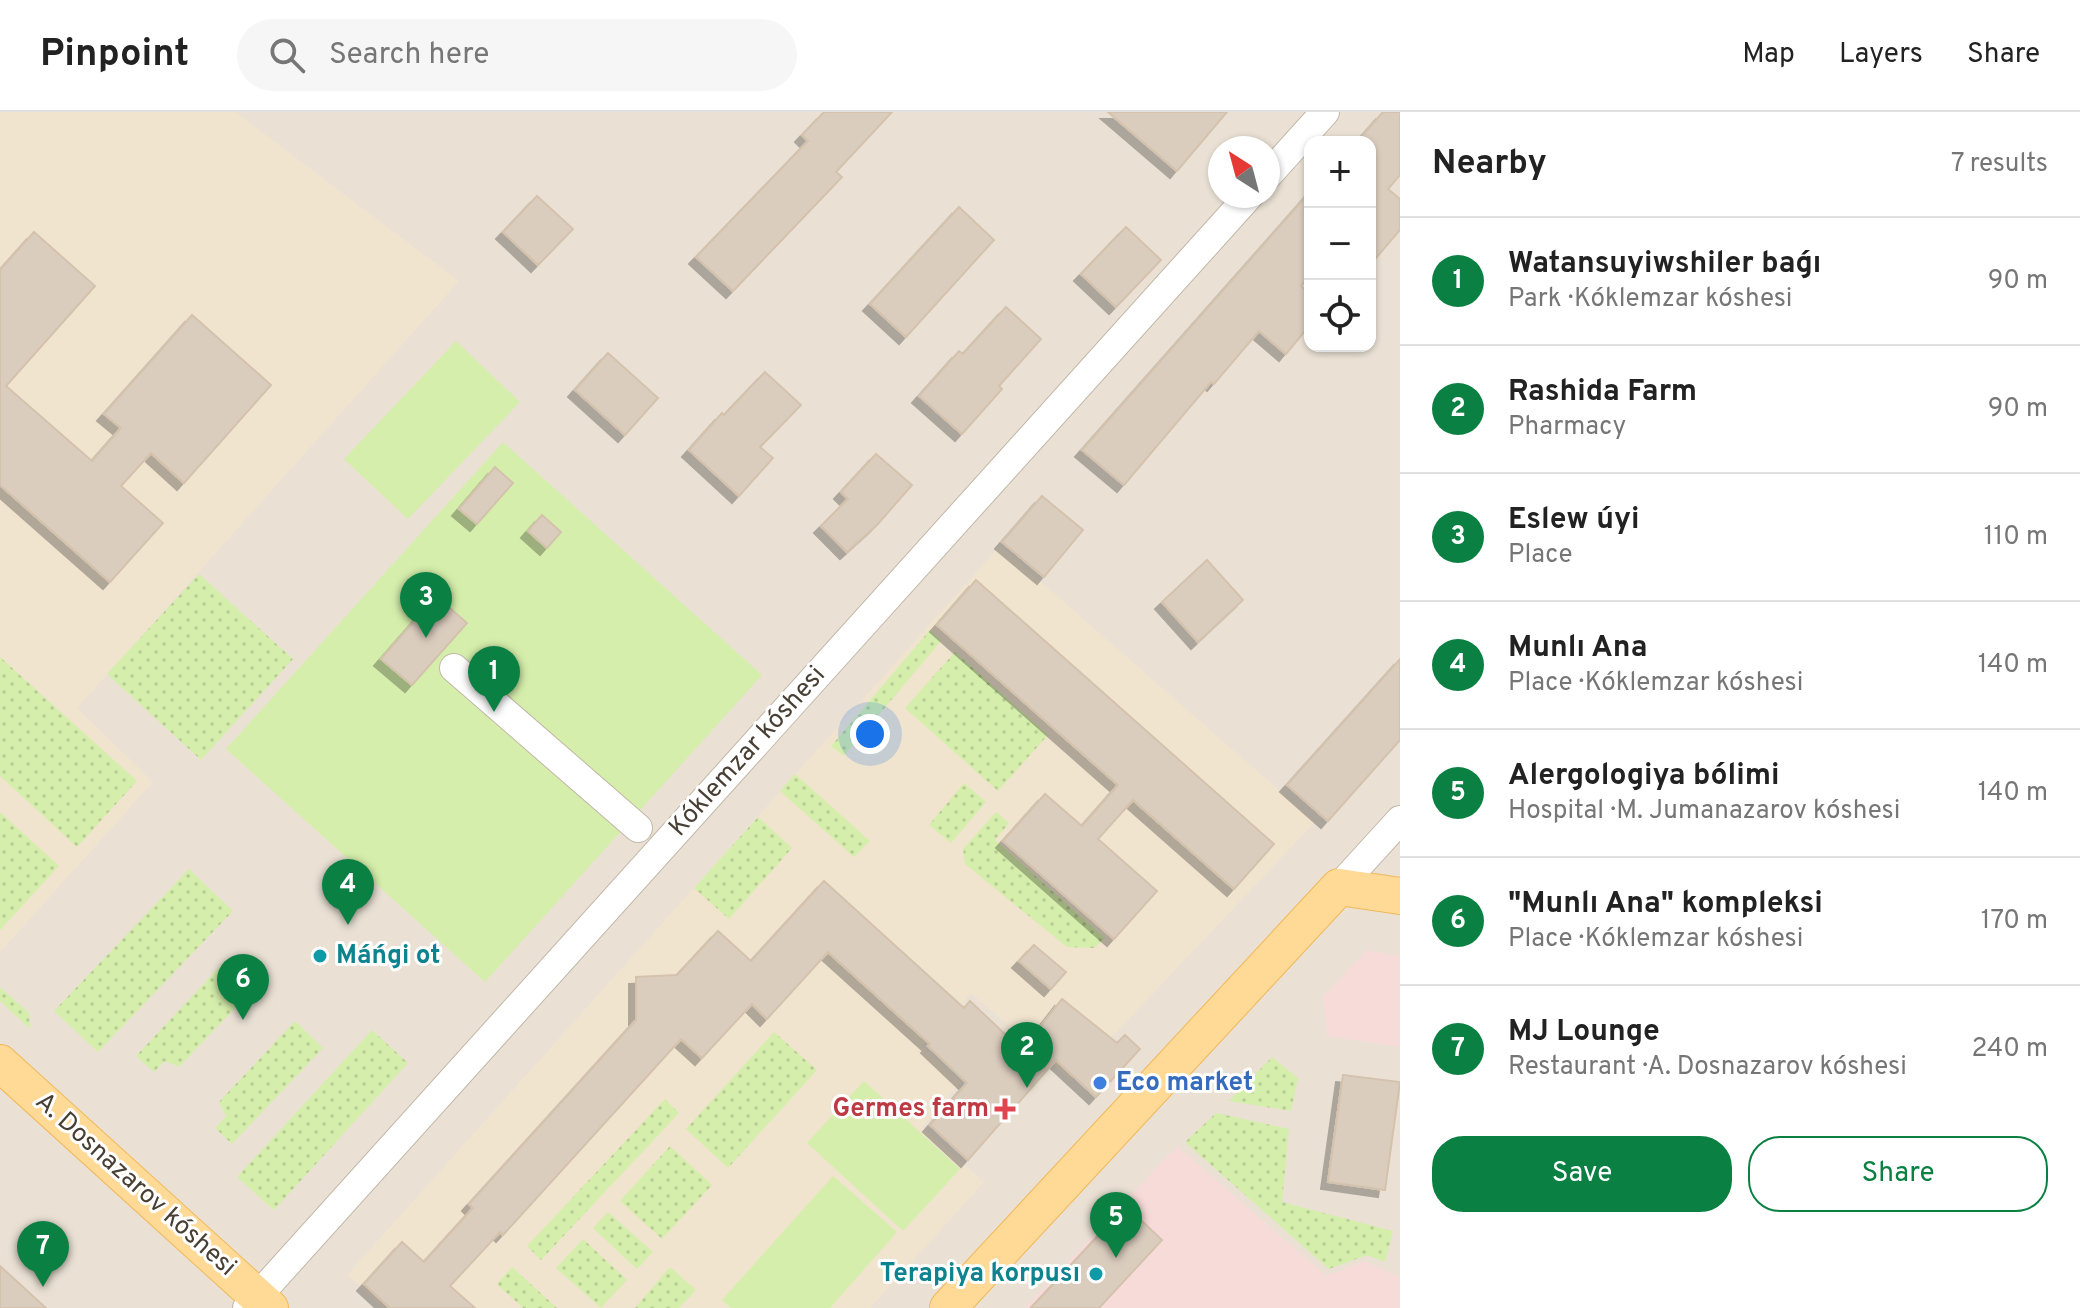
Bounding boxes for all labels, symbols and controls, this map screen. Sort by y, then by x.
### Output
search box [237,19,797,91]
text: Pinpoint [40,31,189,80]
icon: search [265,33,309,77]
text: Search here [329,37,489,74]
text: Map [1742,37,1795,73]
text: Layers [1839,37,1923,73]
text: Share [1967,37,2040,73]
north arrow [1208,136,1280,208]
map controls [1304,136,1376,352]
button: + [1304,136,1376,208]
text: Nearby [1432,143,1547,186]
text: 7 results [1951,148,2048,181]
button: − [1304,208,1376,280]
text: Watansuyiwshiler baǵı [1508,246,1821,283]
text: 1 [1453,265,1463,298]
text: 90 m [1988,265,2048,298]
button: locate [1304,280,1376,352]
text: Park · Kóklemzar kóshesi [1508,283,1792,316]
text: Rashida Farm [1508,374,1697,411]
text: 2 [1450,393,1466,426]
text: 90 m [1988,393,2048,426]
text: Pharmacy [1508,411,1626,444]
text: Eslew úyi [1508,502,1639,539]
text: 3 [1450,521,1466,554]
text: 110 m [1984,521,2048,554]
text: Place [1508,539,1572,572]
pin: 3 [400,572,452,638]
text: Munlı Ana [1508,630,1647,667]
pin: 1 [468,646,520,712]
text: 4 [1450,649,1466,682]
text: 140 m [1978,649,2048,682]
street label: Kóklemzar kóshesi [663,660,833,844]
text: Place · Kóklemzar kóshesi [1508,667,1803,700]
your location [850,714,890,754]
text: Alergologiya bólimi [1508,758,1780,795]
text: 5 [1450,777,1466,810]
text: 140 m [1978,777,2048,810]
text: Hospital · M. Jumanazarov kóshesi [1508,795,1900,828]
pin: 4 [322,859,374,925]
text: "Munlı Ana" kompleksi [1508,886,1823,923]
text: 6 [1450,905,1466,938]
text: 170 m [1981,905,2048,938]
text: Place · Kóklemzar kóshesi [1508,923,1803,956]
place label: Máńgi ot [336,940,440,973]
marker: Máńgi ot [311,947,329,965]
pin: 6 [217,954,269,1020]
text: MJ Lounge [1508,1014,1660,1051]
pin: 2 [1001,1022,1053,1088]
text: 7 [1451,1033,1465,1066]
text: 240 m [1971,1033,2048,1066]
text: Restaurant · A. Dosnazarov kóshesi [1508,1051,1907,1084]
place label: Eco market [1116,1067,1253,1100]
marker: Eco market [1091,1074,1109,1092]
street label: A. Dosnazarov kóshesi [27,1086,243,1284]
place label: Germes farm [833,1093,989,1126]
marker: Germes farm [996,1100,1014,1118]
button: Save [1432,1136,1732,1212]
button: Share [1748,1136,2048,1212]
pin: 5 [1090,1192,1142,1258]
pin: 7 [17,1221,69,1287]
place label: Terapiya korpusı [880,1258,1080,1291]
marker: Terapiya korpusı [1087,1265,1105,1283]

